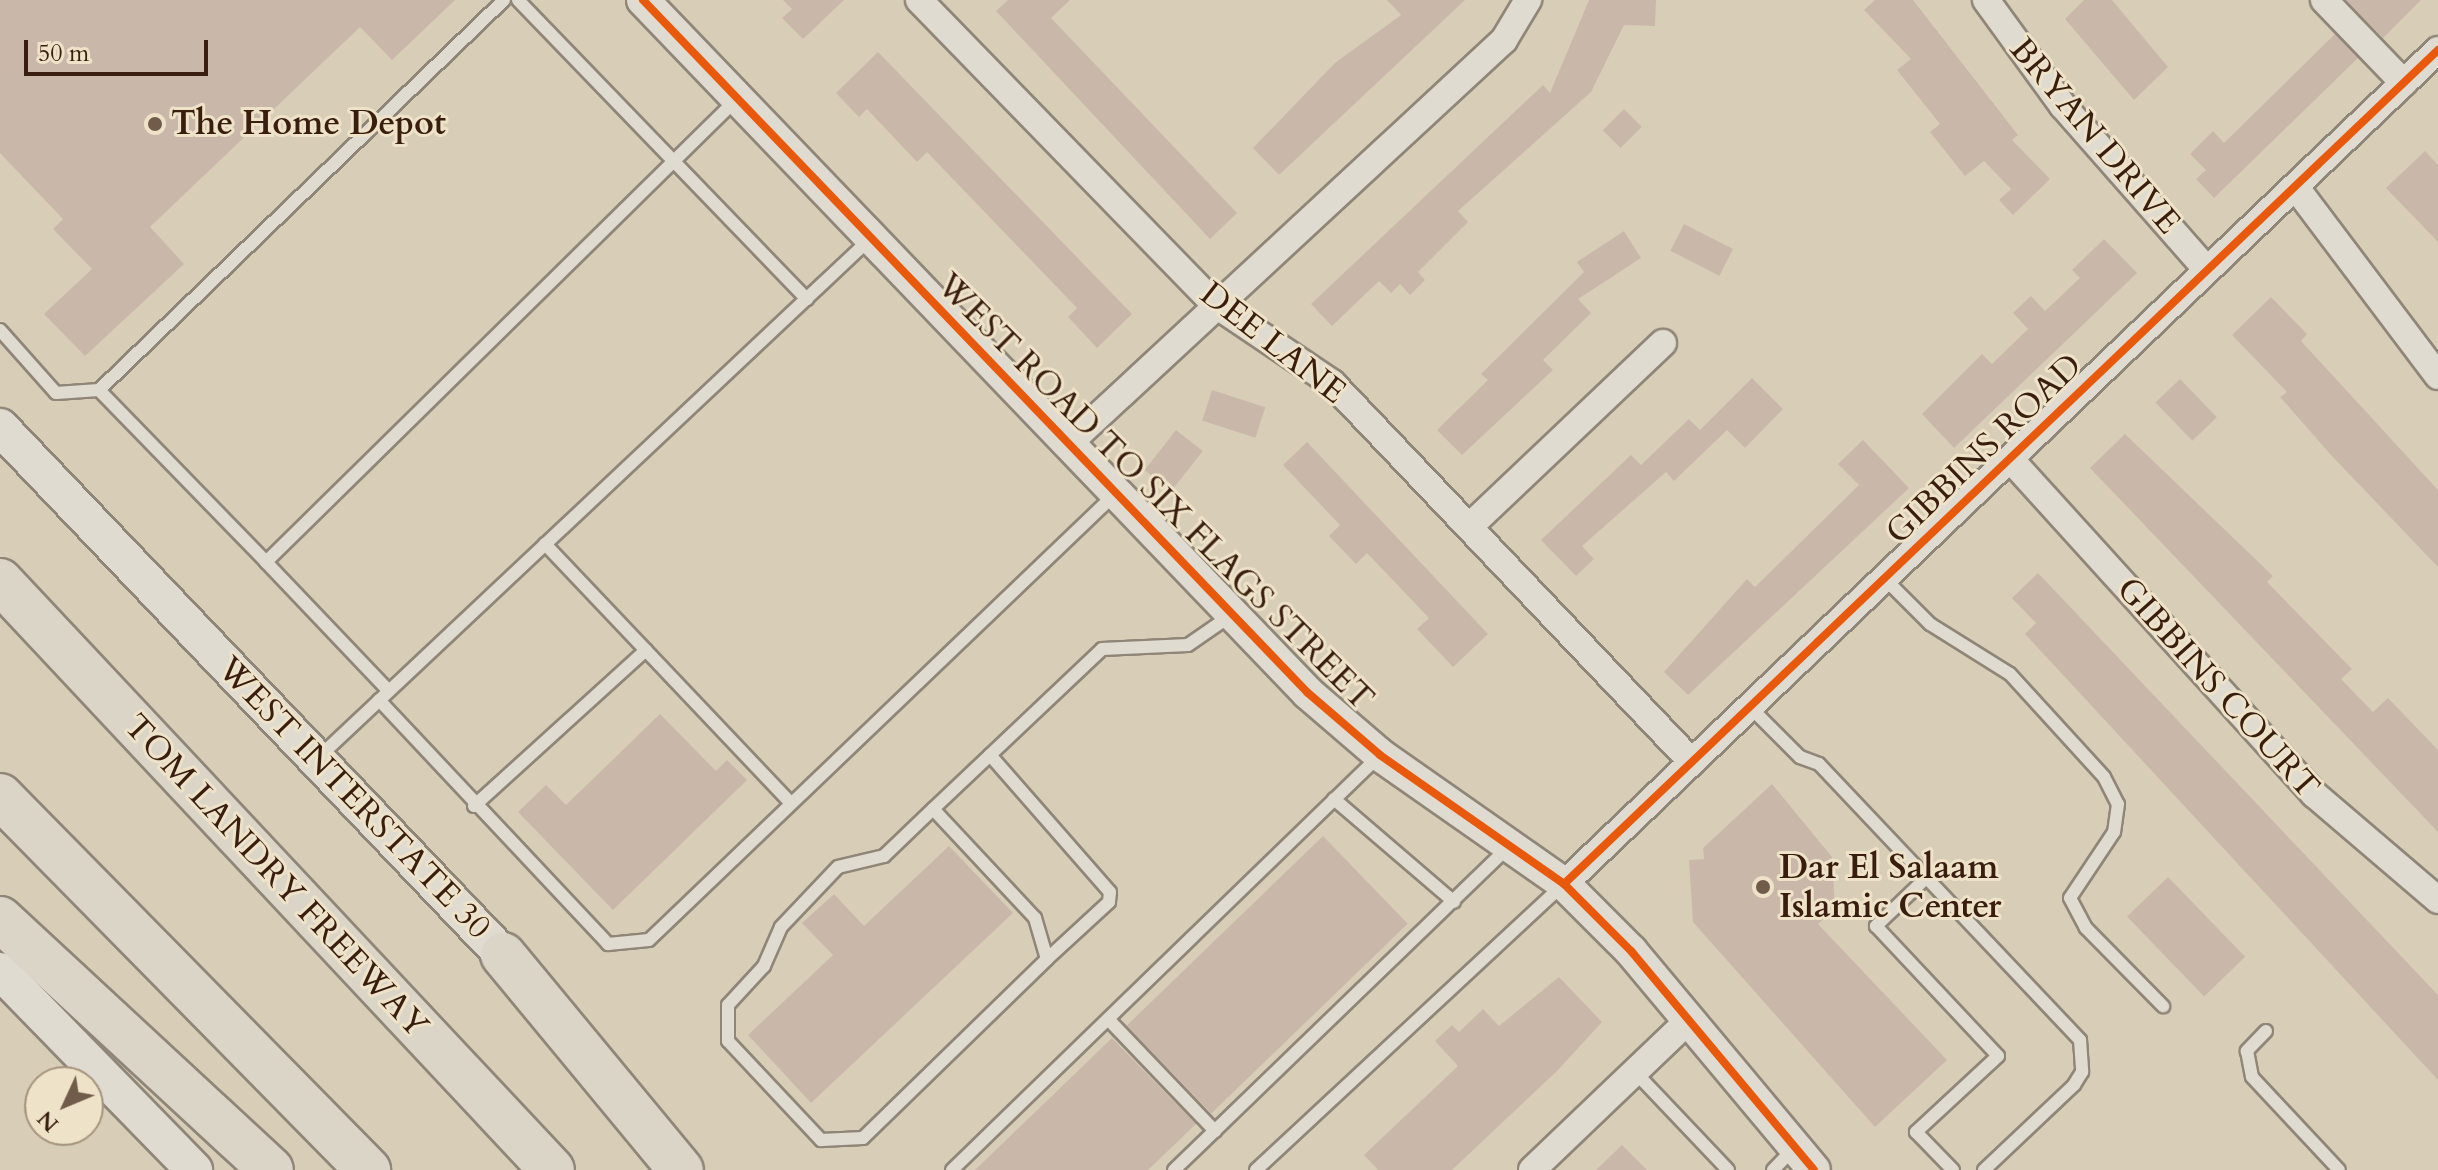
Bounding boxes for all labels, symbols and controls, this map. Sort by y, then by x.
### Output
scale bar [28,24,212,74]
street label: BRYAN DRIVE [2001,30,2189,242]
text: 50 m [38,37,89,70]
place label: The Home Depot [171,104,446,144]
marker: The Home Depot [146,115,164,133]
street label: WEST ROAD TO SIX FLAGS STREET [928,265,1382,719]
street label: DEE LANE [1192,274,1354,412]
street label: GIBBINS ROAD [1878,345,2090,553]
street label: GIBBINS COURT [2108,569,2328,807]
street label: WEST INTERSTATE 30 [209,649,499,947]
street label: TOM LANDRY FREEWAY [116,706,436,1046]
place label: Dar El Salaam Islamic Center [1779,847,2001,926]
marker: Dar El Salaam Islamic Center [1754,878,1772,896]
north arrow [24,1066,104,1146]
text: N [31,1104,66,1139]

